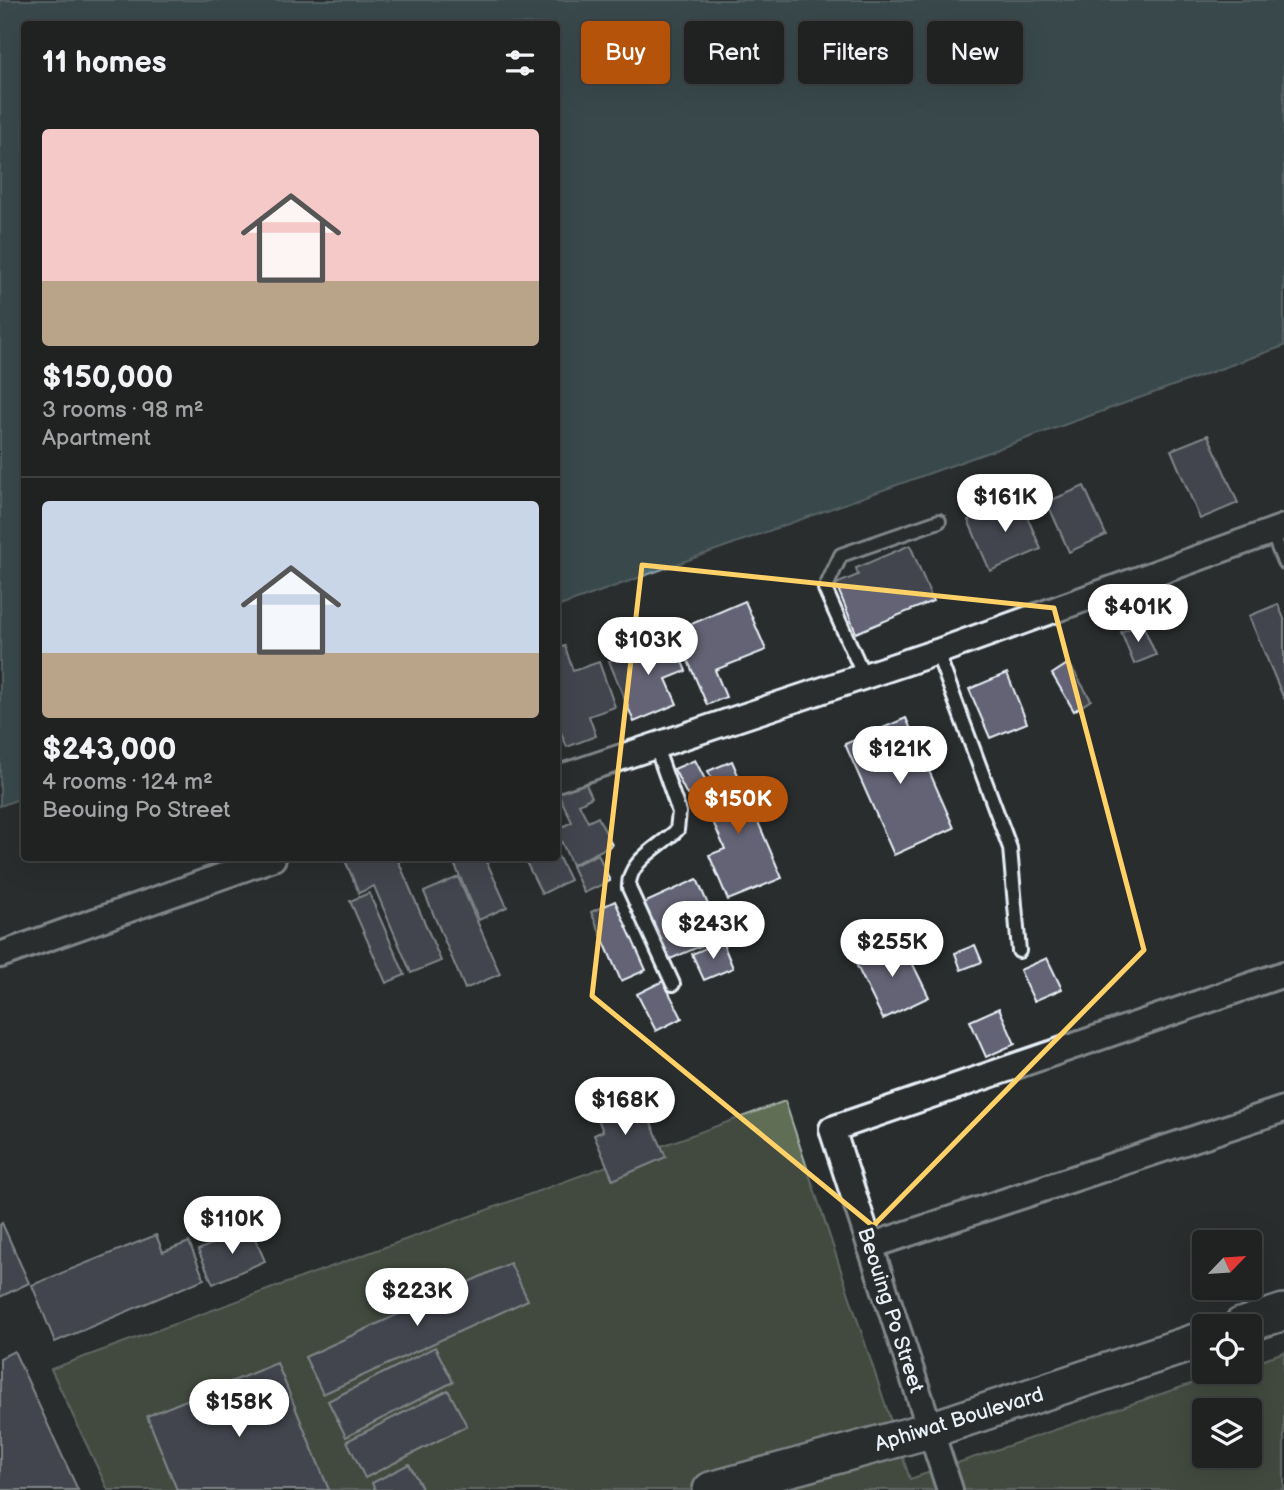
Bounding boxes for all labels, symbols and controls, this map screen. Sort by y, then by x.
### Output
chip: Buy [581,21,670,84]
chip: Rent [684,21,784,84]
chip: Filters [798,21,913,84]
chip: New [927,21,1023,84]
icon: filters [501,44,539,82]
text: 11 homes [42,45,166,81]
icon: home [228,175,354,301]
text: $150,000 [42,360,173,396]
text: 3 rooms · 98 m² [42,396,204,424]
text: Apartment [42,424,151,452]
pin: $161K [956,475,1054,534]
text: $161K [973,483,1037,511]
icon: home [228,547,354,673]
pin: $401K [1089,584,1187,644]
text: $401K [1104,593,1172,621]
pin: $103K [599,618,697,677]
text: $103K [614,626,682,654]
pin: $121K [851,726,949,786]
text: $243,000 [42,732,177,768]
text: $121K [868,735,932,763]
text: 4 rooms · 124 m² [42,768,213,796]
pin: $150K [689,776,787,836]
text: $150K [704,785,772,813]
text: Beouing Po Street [42,796,230,824]
pin: $243K [664,902,762,961]
text: $243K [678,910,748,938]
pin: $255K [843,920,941,979]
text: $255K [856,928,928,956]
pin: $168K [576,1078,674,1137]
text: $168K [591,1086,659,1114]
pin: $110K [183,1196,281,1256]
text: $110K [200,1205,264,1233]
street label: Beouing Po Street [852,1224,929,1396]
north arrow [1192,1230,1262,1300]
map controls [1192,1230,1262,1468]
pin: $223K [368,1268,466,1328]
text: $223K [381,1277,453,1305]
button: locate [1192,1314,1262,1384]
pin: $158K [190,1380,288,1439]
street label: Aphiwat Boulevard [872,1382,1047,1457]
text: $158K [205,1388,273,1416]
button: layers [1192,1398,1262,1468]

